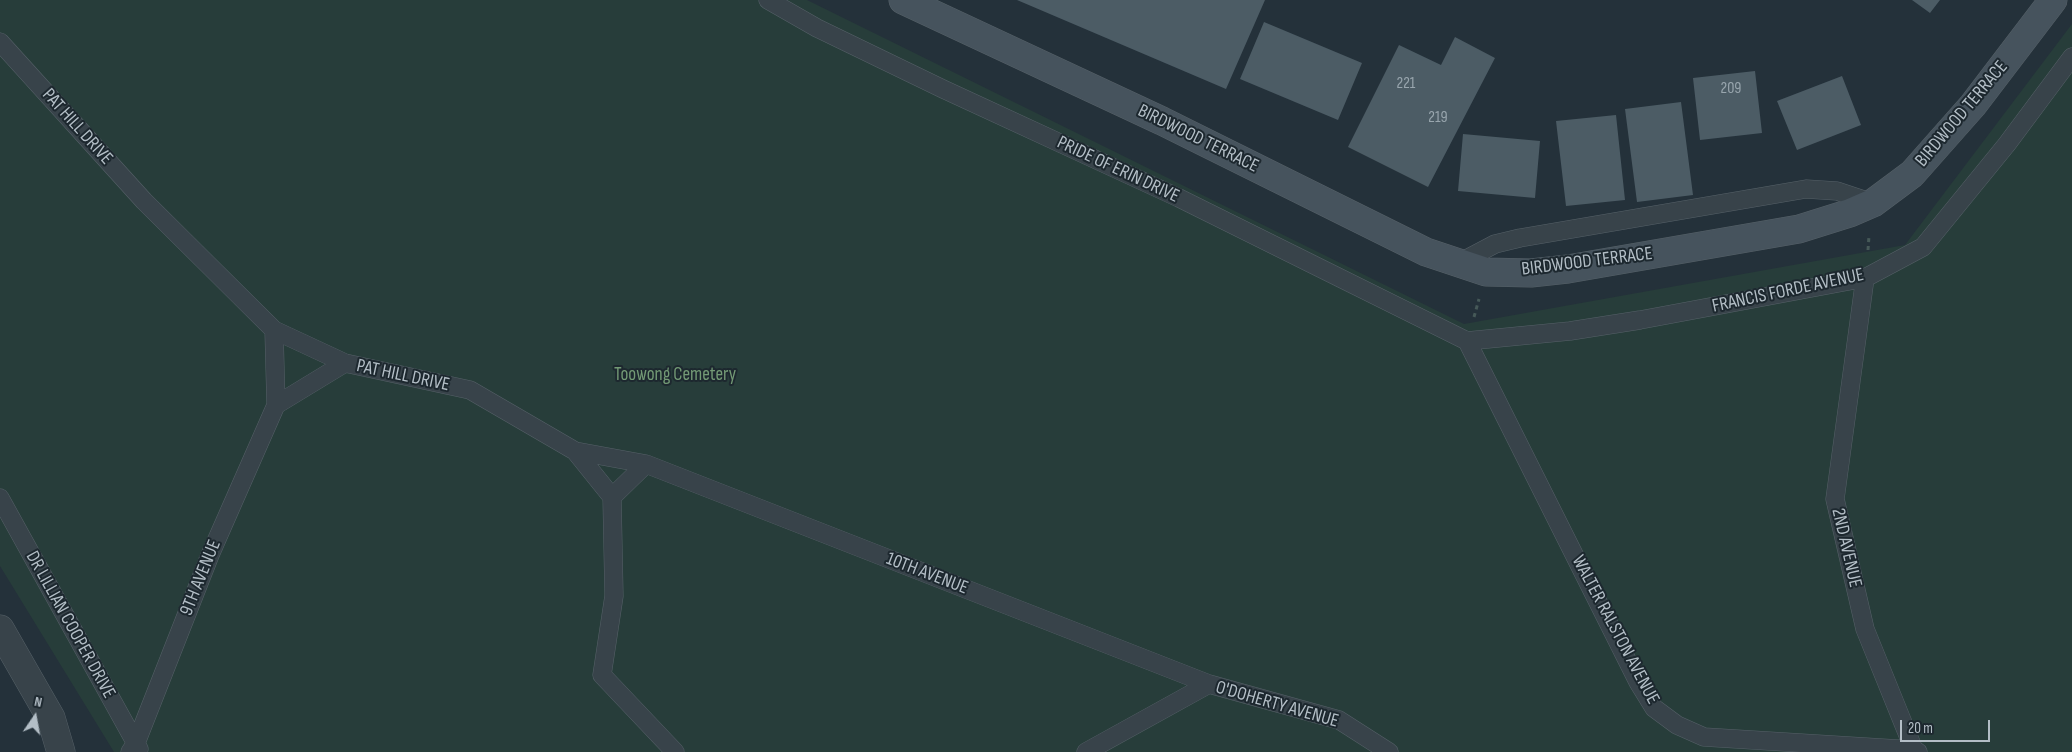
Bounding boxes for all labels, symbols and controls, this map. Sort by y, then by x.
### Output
street label: BIRDWOOD TERRACE [1911,56,2013,172]
house number: 221 [1397,74,1415,94]
house number: 209 [1721,79,1741,99]
street label: PAT HILL DRIVE [37,84,117,170]
street label: BIRDWOOD TERRACE [1134,100,1262,178]
house number: 219 [1428,108,1448,128]
street label: PRIDE OF ERIN DRIVE [1053,132,1183,208]
street label: BIRDWOOD TERRACE [1520,243,1654,281]
street label: FRANCIS FORDE AVENUE [1710,264,1866,318]
street label: PAT HILL DRIVE [354,355,452,397]
park label: Toowong Cemetery [614,364,736,386]
street label: 2ND AVENUE [1826,506,1866,590]
street label: 9TH AVENUE [176,537,226,619]
street label: DR LILLIAN COOPER DRIVE [20,548,120,702]
street label: 10TH AVENUE [883,548,971,600]
street label: WALTER RALSTON AVENUE [1566,552,1664,708]
street label: O'DOHERTY AVENUE [1213,677,1341,733]
north arrow [10,692,60,742]
scale bar [1902,710,1992,742]
text: 20 m [1908,719,1933,738]

